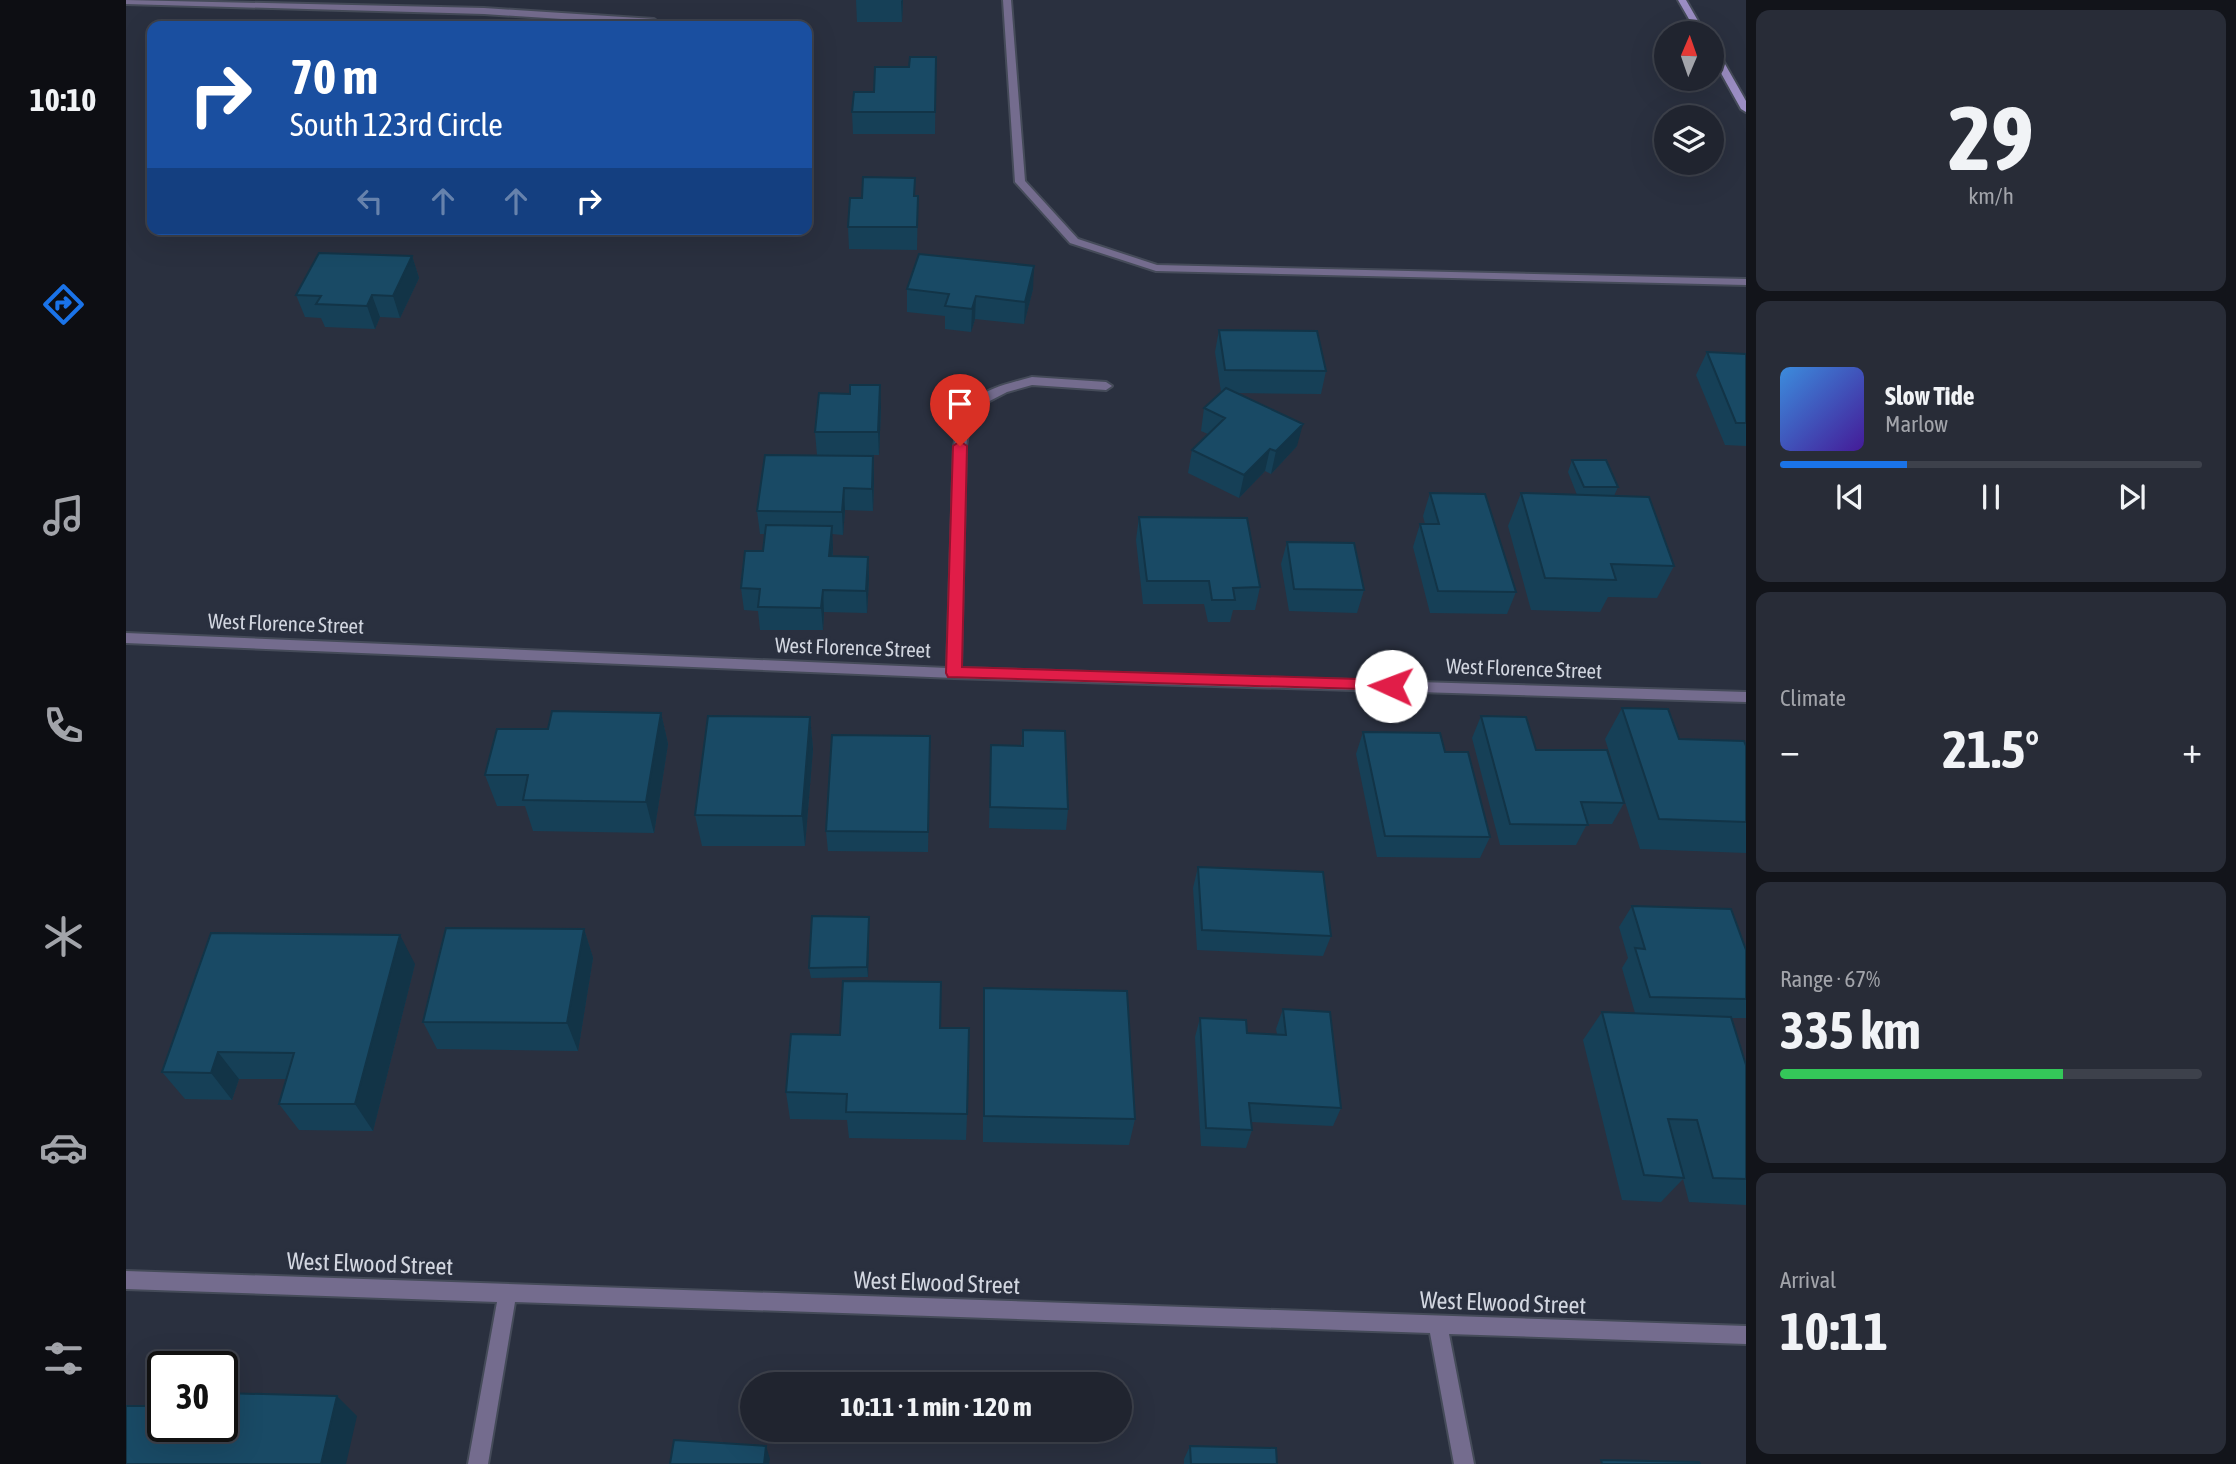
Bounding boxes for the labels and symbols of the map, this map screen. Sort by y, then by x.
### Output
north arrow [1654,21,1724,91]
pin [930,374,990,446]
street label: West Florence Street [207,608,365,638]
street label: West Florence Street [774,632,932,662]
position arrow [1354,649,1428,723]
street label: West Florence Street [1445,653,1603,683]
street label: West Elwood Street [286,1247,454,1280]
street label: West Elwood Street [853,1266,1021,1299]
street label: West Elwood Street [1419,1286,1587,1319]
speed limit sign: 30 [147,1351,238,1442]

